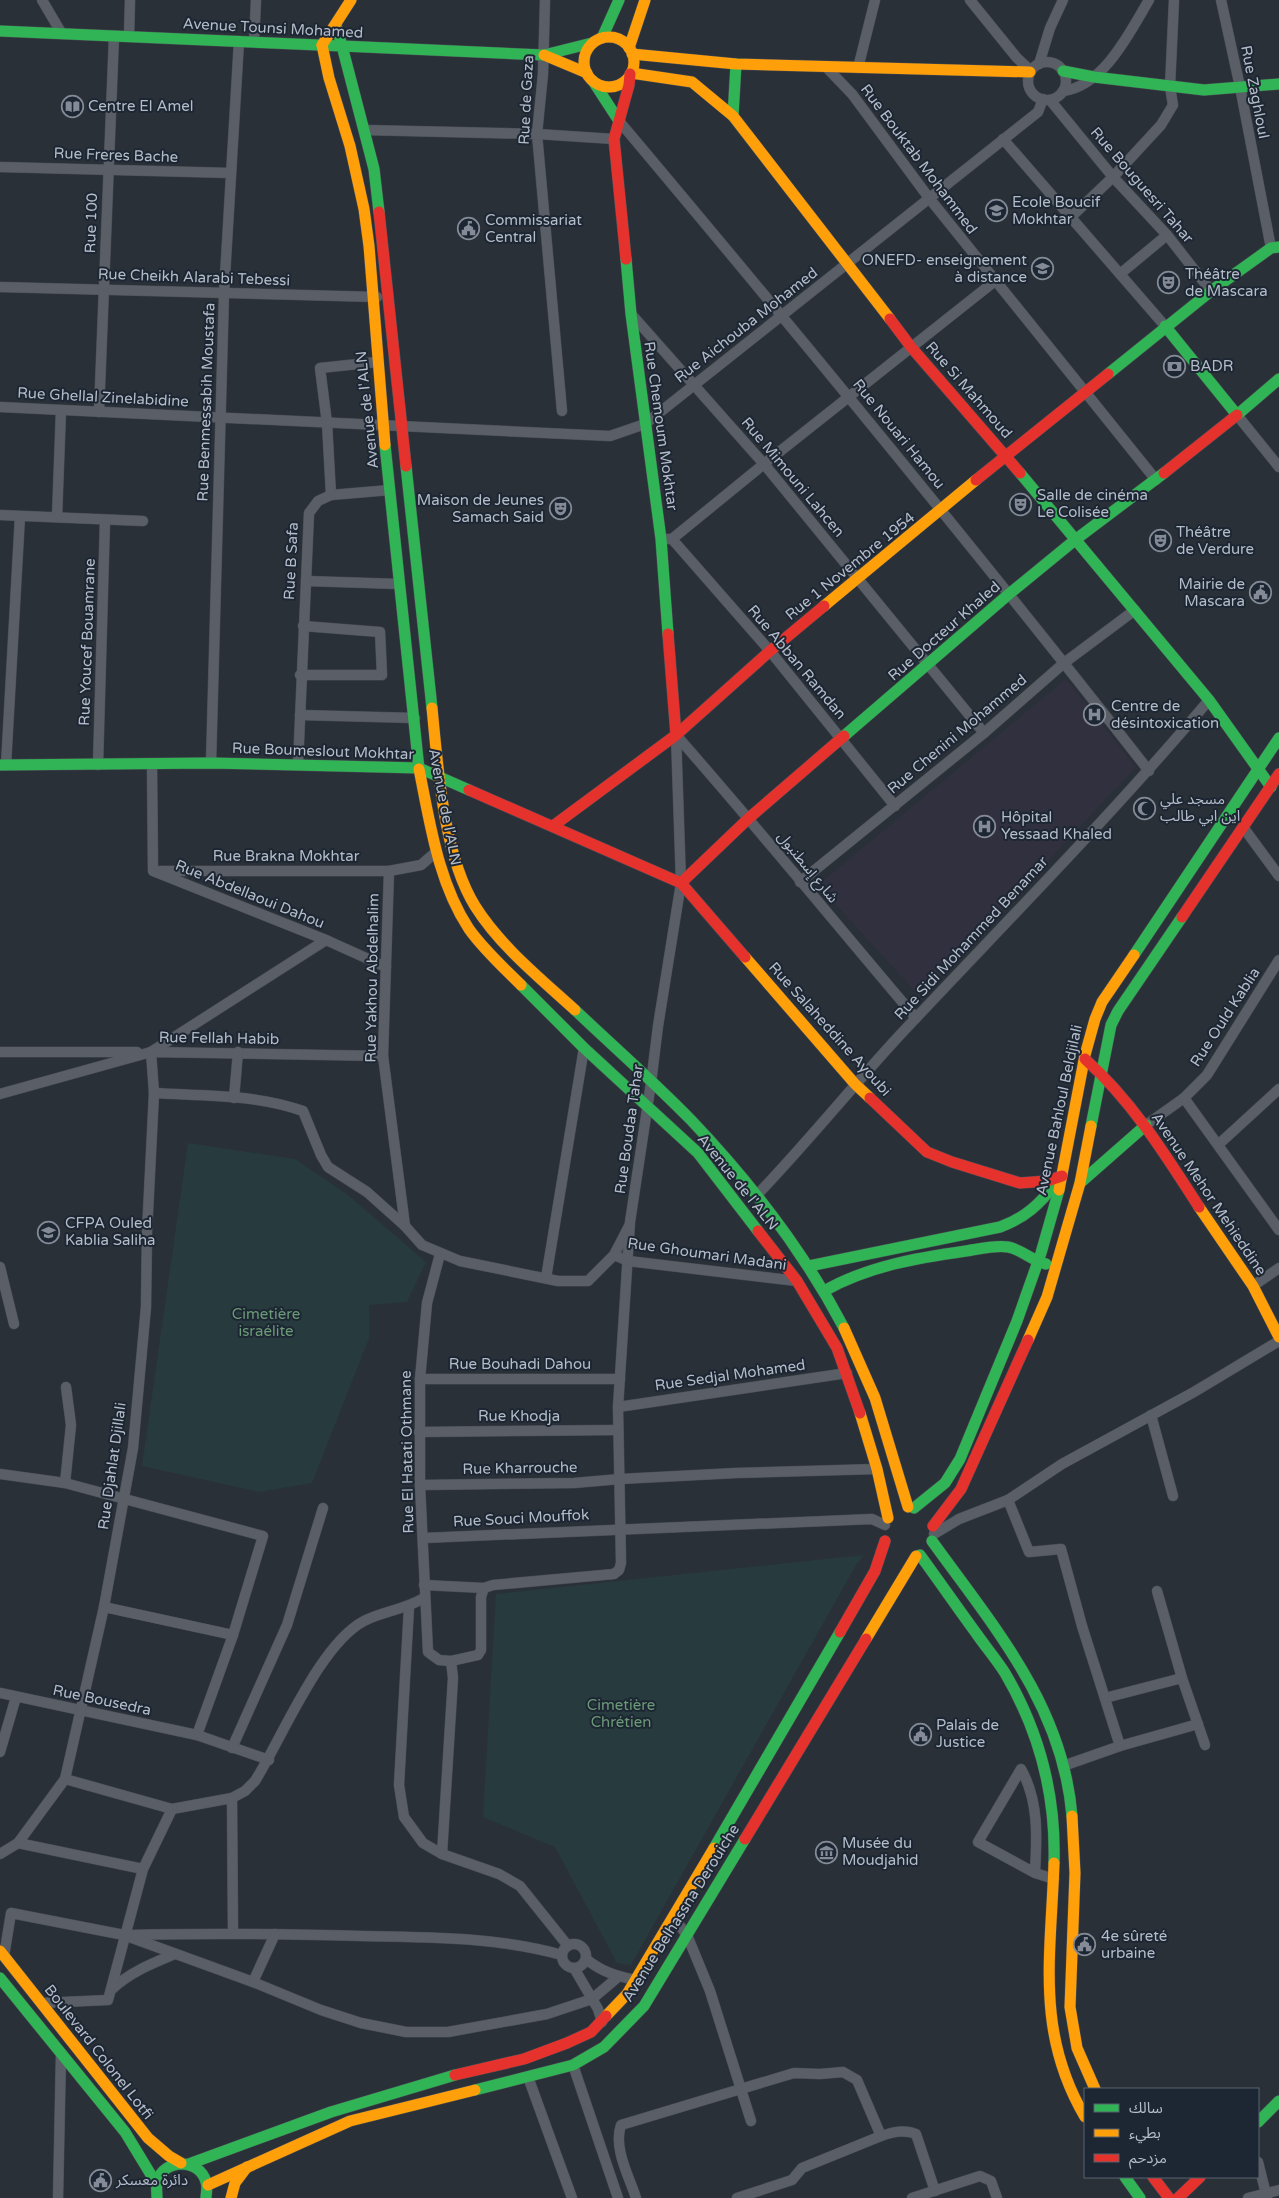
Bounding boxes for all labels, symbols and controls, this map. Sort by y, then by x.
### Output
street label: Avenue Tounsi Mohamed [182,14,364,42]
street label: Rue Zaghloul [1237,44,1273,140]
street label: Rue de Gaza [515,55,537,145]
street label: Rue Bouktab Mohammed [857,81,981,237]
library icon: Centre El Amel [60,94,84,118]
place label: Centre El Amel [88,97,194,115]
street label: Rue Bouguesri Tahar [1087,123,1198,247]
street label: Rue Freres Bache [53,144,179,166]
street label: Rue 100 [81,192,101,254]
place label: Ecole Boucif Mokhtar [1012,193,1101,228]
school or university icon: Ecole Boucif Mokhtar [984,199,1008,223]
place label: Commissariat Central [485,211,582,246]
public building icon: Commissariat Central [457,217,481,241]
place label: ONEFD- enseignement à distance [862,251,1027,286]
school or university icon: ONEFD- enseignement à distance [1031,257,1055,281]
street label: Rue Aichouba Mohamed [671,263,821,387]
street label: Rue Cheikh Alarabi Tebessi [97,265,291,289]
place label: Théâtre de Mascara [1185,265,1268,300]
theatre icon: Théâtre de Mascara [1157,271,1181,295]
street label: Rue Benmessabih Moustafa [194,302,218,502]
street label: Rue Si Mahmoud [922,338,1016,442]
street label: Rue Chemoum Mokhtar [640,340,682,512]
street label: Avenue de l'ALN [352,350,382,470]
bank icon: BADR [1162,354,1186,378]
place label: BADR [1190,357,1234,375]
street label: Rue Nouari Hamou [849,376,949,492]
street label: Rue Ghellal Zinelabidine [17,384,189,410]
street label: Rue Mimouni Lahcen [738,413,848,541]
place label: Salle de cinéma Le Colisée [1037,486,1148,521]
place label: Maison de Jeunes Samach Said [417,491,544,526]
theatre icon: Salle de cinéma Le Colisée [1009,492,1033,516]
theatre icon: Maison de Jeunes Samach Said [548,497,572,521]
street label: Rue 1 Novembre 1954 [782,508,918,624]
street label: Rue B Safa [280,522,302,600]
place label: Théâtre de Verdure [1176,523,1254,558]
theatre icon: Théâtre de Verdure [1148,529,1172,553]
street label: Rue Youcef Bouamrane [75,558,99,726]
place label: Mairie de Mascara [1179,575,1245,610]
street label: Rue Docteur Khaled [884,577,1004,685]
public building icon: Mairie de Mascara [1249,581,1273,605]
street label: Rue Abban Ramdan [744,601,850,723]
street label: Rue Chenini Mohammed [884,670,1030,798]
place label: Centre de désintoxication [1111,697,1219,732]
hospital icon: Centre de désintoxication [1083,703,1107,727]
street label: Rue Boumeslout Mokhtar [232,739,415,763]
street label: Avenue de l'ALN [425,747,465,867]
place label: مسجد علي اين ابي طالب [1160,790,1240,827]
mosque icon: مسجد علي اين ابي طالب [1132,796,1156,820]
place label: Hôpital Yessaad Khaled [1001,808,1112,843]
hospital icon: Hôpital Yessaad Khaled [973,814,997,838]
street label: شارع إسطنبول [771,828,842,908]
street label: Rue Brakna Mokhtar [213,847,360,865]
street label: Rue Sidi Mohammed Benamar [890,852,1052,1023]
street label: Rue Abdellaoui Dahou [173,856,327,932]
street label: Rue Yakhou Abdelhalim [362,893,382,1063]
street label: Rue Salaheddine Ayoubi [765,958,895,1100]
street label: Rue Ould Kablia [1186,964,1264,1070]
street label: Avenue Bahloul Beldjilali [1032,1023,1086,1197]
street label: Rue Fellah Habib [159,1028,279,1048]
street label: Rue Boudaa Tahar [611,1063,647,1195]
street label: Avenue Mehor Mehieddine [1148,1109,1270,1279]
street label: Avenue de l'ALN [694,1130,782,1234]
place label: CFPA Ouled Kablia Saliha [65,1214,155,1249]
school or university icon: CFPA Ouled Kablia Saliha [37,1220,61,1244]
street label: Rue Ghoumari Madani [626,1234,788,1274]
park label: Cimetière israélite [232,1305,300,1340]
street label: Rue Bouhadi Dahou [449,1355,591,1373]
street label: Rue Sedjal Mohamed [654,1356,806,1394]
street label: Rue El Hatati Othmane [397,1370,417,1534]
street label: Rue Djahlat Djillali [94,1401,130,1531]
street label: Rue Khodja [478,1407,560,1425]
street label: Rue Kharrouche [462,1458,578,1478]
street label: Rue Souci Mouffok [452,1505,590,1531]
street label: Rue Bousedra [51,1681,153,1719]
park label: Cimetière Chrétien [587,1696,655,1731]
place label: Palais de Justice [936,1716,999,1751]
public building icon: Palais de Justice [908,1722,932,1746]
street label: Avenue Belhassna Derouiche [619,1821,743,2005]
place label: Musée du Moudjahid [842,1834,919,1869]
museum icon: Musée du Moudjahid [814,1840,838,1864]
place label: 4e sûreté urbaine [1101,1927,1167,1962]
public building icon: 4e sûreté urbaine [1073,1933,1097,1957]
street label: Boulevard Colonel Lotfi [41,1981,157,2123]
legend [1084,2088,1259,2178]
text: سالك [1129,2099,1163,2117]
text: بطيء [1129,2124,1161,2144]
text: مزدحم [1129,2149,1167,2169]
public building icon: دائرة معسكر [88,2168,112,2192]
place label: دائرة معسكر [115,2171,188,2189]

